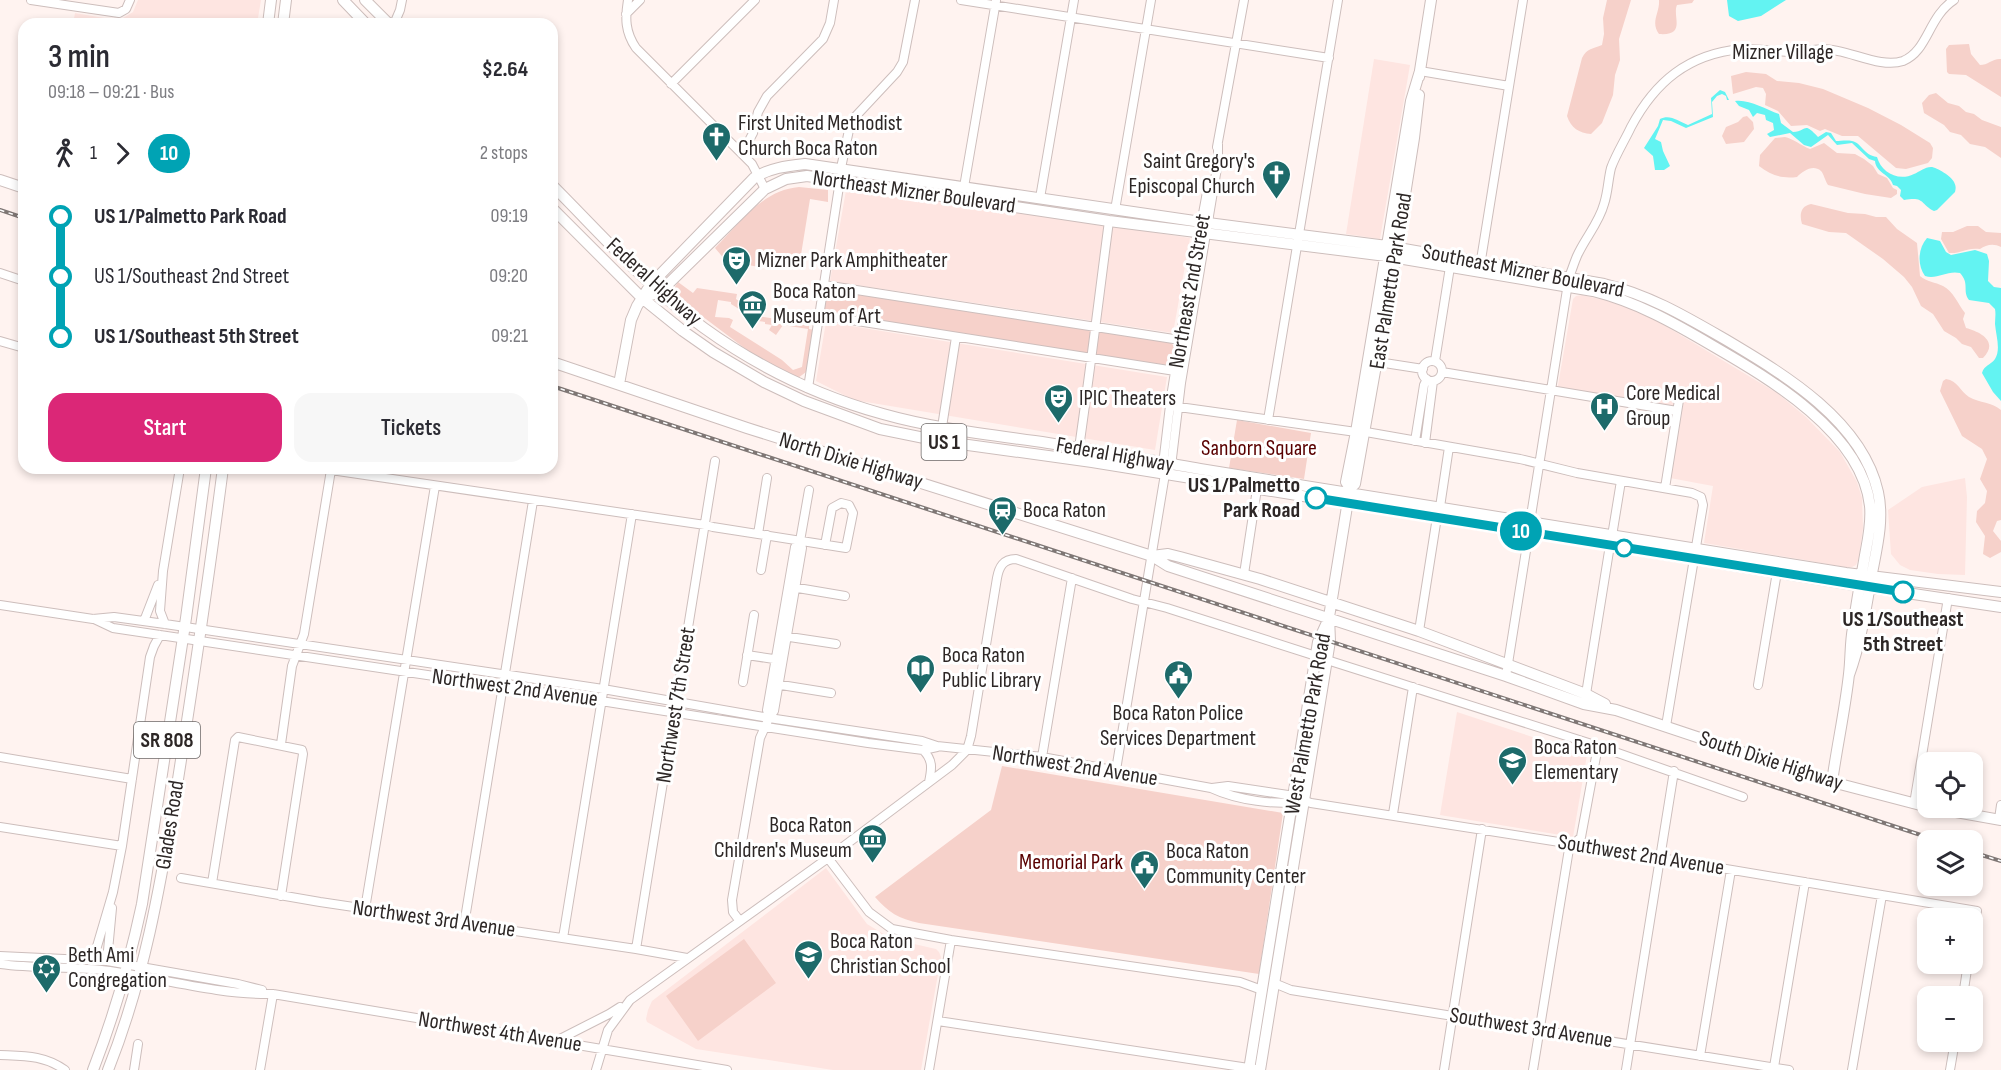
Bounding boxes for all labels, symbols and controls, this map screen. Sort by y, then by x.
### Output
text: 3 min [48,37,110,77]
street label: Mizner Village [1732,39,1834,66]
text: $2.64 [482,56,528,83]
text: 09:18 – 09:21 · Bus [48,80,174,104]
place label: First United Methodist Church Boca Raton [738,110,903,162]
church icon: First United Methodist Church Boca Raton [701,120,733,162]
icon: walk [48,137,81,170]
icon: forward [106,137,139,170]
text: 1 [90,141,97,165]
text: 10 [160,141,178,166]
text: 2 stops [480,141,528,165]
place label: Saint Gregory's Episcopal Church [1128,148,1255,200]
church icon: Saint Gregory's Episcopal Church [1260,158,1292,200]
street label: Northeast Mizner Boulevard [811,164,1017,220]
street label: East Palmetto Park Road [1364,191,1418,371]
text: US 1/Palmetto Park Road [94,203,287,230]
text: 09:19 [491,204,528,228]
street label: Northeast 2nd Street [1163,212,1217,370]
street label: Federal Highway [601,232,708,332]
street label: Southeast Mizner Boulevard [1420,238,1626,304]
theatre icon: Mizner Park Amphitheater [720,244,752,286]
place label: Mizner Park Amphitheater [757,247,948,274]
text: US 1/Southeast 2nd Street [94,263,289,290]
text: 09:20 [489,264,528,288]
place label: Boca Raton Museum of Art [773,278,881,330]
museum icon: Boca Raton Museum of Art [736,288,768,330]
text: US 1/Southeast 5th Street [94,323,299,350]
text: 09:21 [491,324,528,348]
place label: Core Medical Group [1626,380,1720,432]
theatre icon: IPIC Theaters [1042,382,1074,424]
place label: IPIC Theaters [1079,385,1176,412]
hospital icon: Core Medical Group [1589,390,1621,432]
button: Start [48,393,282,462]
button: Tickets [294,393,528,462]
road number: US 1 [922,424,966,460]
street label: North Dixie Highway [776,426,926,496]
street label: Federal Highway [1054,431,1177,479]
park label: Sanborn Square [1201,435,1317,462]
place label: US 1/Palmetto Park Road [1188,472,1300,524]
marker: US 1/Palmetto Park Road [1305,487,1327,509]
station icon: Boca Raton [986,494,1018,536]
place label: Boca Raton [1023,497,1106,524]
line badge: 10 [1494,512,1548,550]
text: 10 [1512,519,1530,544]
unlabelled marker [1615,539,1633,557]
marker: US 1/Southeast 5th Street [1892,581,1914,603]
place label: US 1/Southeast 5th Street [1842,606,1964,658]
street label: Northwest 7th Street [650,625,702,785]
street label: West Palmetto Park Road [1279,631,1337,817]
place label: Boca Raton Public Library [942,642,1042,694]
library icon: Boca Raton Public Library [905,652,937,694]
public building icon: Boca Raton Police Services Department [1162,658,1194,700]
street label: Northwest 2nd Avenue [430,663,600,713]
place label: Boca Raton Police Services Department [1100,700,1256,752]
road number: SR 808 [134,722,200,758]
street label: South Dixie Highway [1696,725,1847,797]
place label: Boca Raton Elementary [1534,734,1619,786]
street label: Northwest 2nd Avenue [990,740,1160,792]
school or university icon: Boca Raton Elementary [1497,744,1529,786]
map controls [1917,752,1983,1052]
button: locate [1917,752,1983,818]
street label: Glades Road [150,779,190,871]
place label: Boca Raton Children's Museum [714,812,852,864]
museum icon: Boca Raton Children's Museum [857,822,889,864]
street label: Southwest 2nd Avenue [1556,829,1726,881]
button: layers [1917,830,1983,896]
place label: Boca Raton Community Center [1166,838,1306,890]
public building icon: Boca Raton Community Center [1129,848,1161,890]
park label: Memorial Park [1019,849,1124,876]
street label: Northwest 3rd Avenue [351,894,517,944]
button: + [1917,908,1983,974]
place label: Boca Raton Christian School [830,928,951,980]
school or university icon: Boca Raton Christian School [793,938,825,980]
place label: Beth Ami Congregation [68,942,167,994]
synagogue icon: Beth Ami Congregation [31,952,63,994]
button: − [1917,986,1983,1052]
street label: Southwest 3rd Avenue [1448,1002,1614,1054]
street label: Northwest 4th Avenue [416,1006,584,1058]

